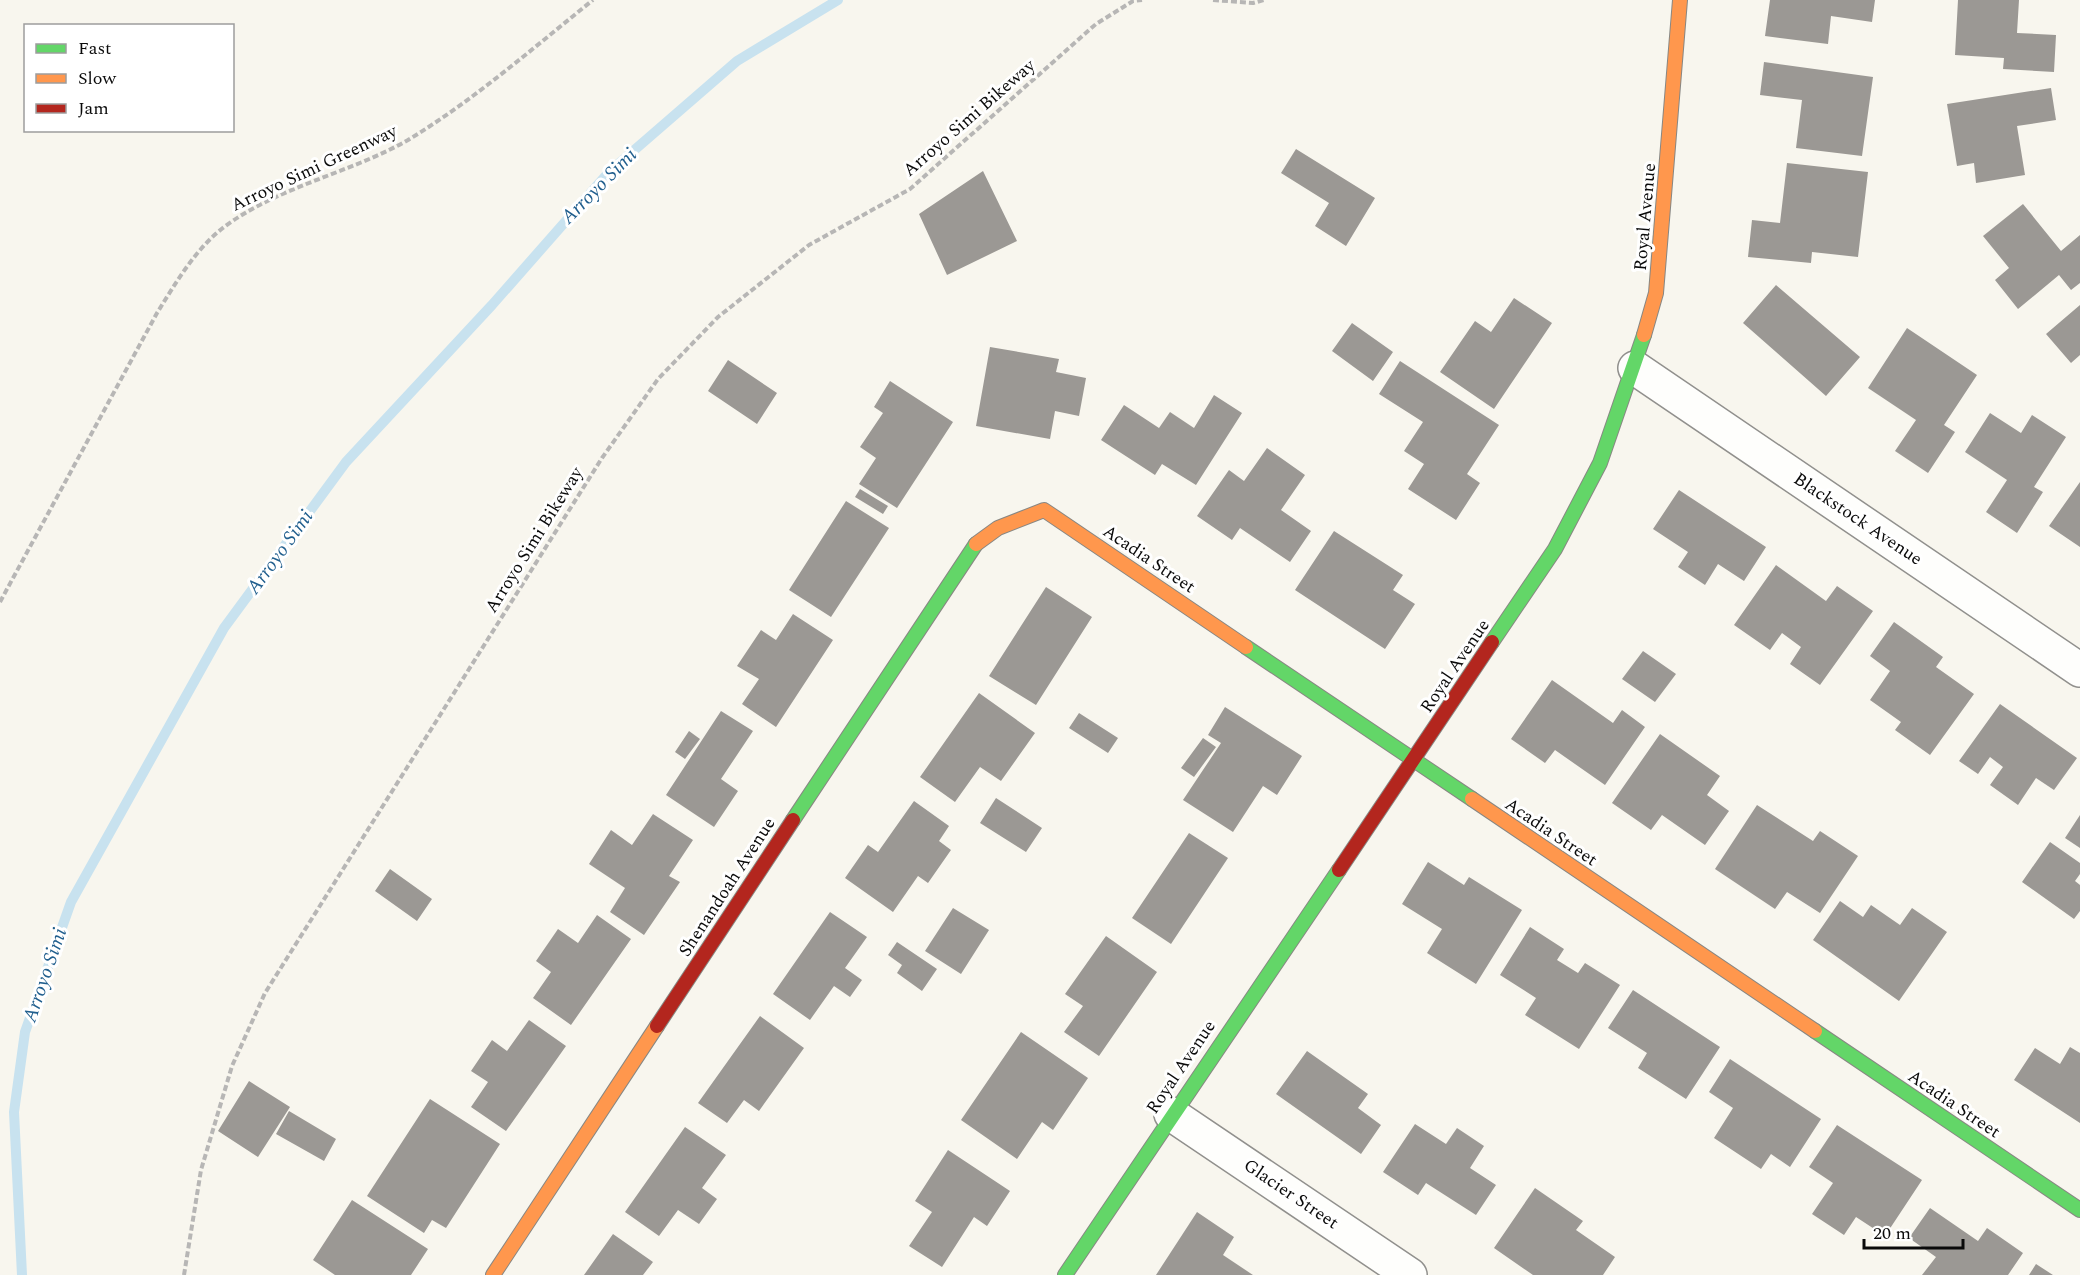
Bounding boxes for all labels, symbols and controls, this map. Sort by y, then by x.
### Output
legend [24,24,234,132]
text: Fast [78,35,111,62]
street label: Arroyo Simi Bikeway [897,52,1042,183]
text: Slow [78,65,117,92]
text: Jam [78,95,109,122]
street label: Arroyo Simi Greenway [226,117,403,218]
water label: Arroyo Simi [553,141,644,232]
street label: Royal Avenue [1627,162,1663,272]
street label: Arroyo Simi Bikeway [478,461,591,618]
street label: Blackstock Avenue [1788,466,1928,572]
water label: Arroyo Simi [238,503,321,601]
street label: Acadia Street [1097,518,1201,600]
street label: Royal Avenue [1414,614,1496,718]
street label: Acadia Street [1499,791,1603,873]
street label: Shenandoah Avenue [672,812,782,962]
water label: Arroyo Simi [15,924,75,1027]
street label: Royal Avenue [1140,1015,1222,1119]
street label: Acadia Street [1902,1063,2006,1145]
street label: Glacier Street [1238,1152,1344,1236]
scale bar [1864,1212,1963,1250]
text: 20 m [1873,1220,1911,1247]

